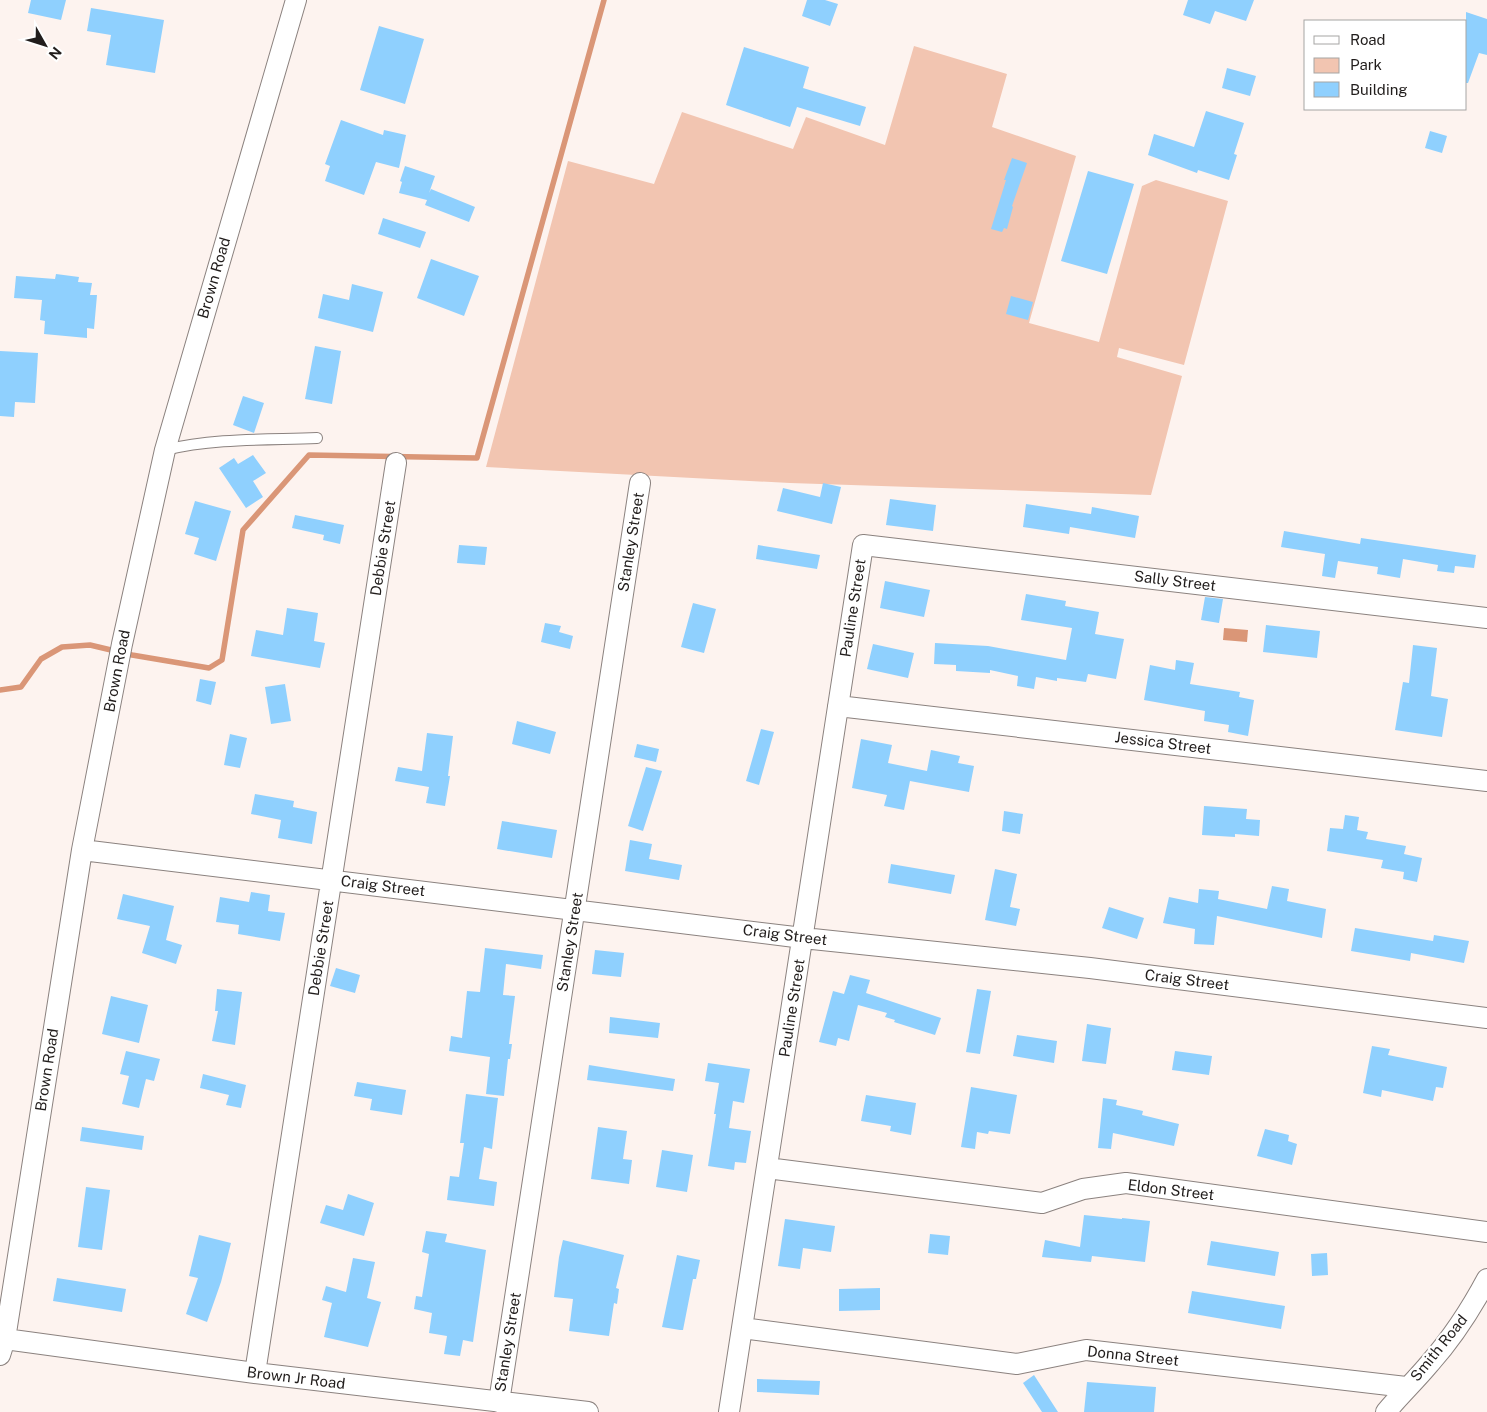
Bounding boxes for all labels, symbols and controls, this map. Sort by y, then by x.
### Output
north arrow [20,20,70,70]
legend [1304,20,1467,110]
text: Road [1350,31,1386,48]
text: N [45,44,65,62]
text: Park [1350,56,1382,73]
text: Building [1350,81,1408,98]
street label: Brown Road [194,235,233,320]
street label: Stanley Street [614,491,647,593]
street label: Debbie Street [367,499,398,597]
street label: Pauline Street [836,557,869,658]
street label: Sally Street [1133,567,1217,594]
street label: Brown Road [100,628,133,714]
street label: Jessica Street [1114,728,1212,757]
street label: Craig Street [340,872,426,899]
street label: Stanley Street [553,891,586,993]
street label: Debbie Street [305,899,336,997]
street label: Craig Street [742,921,828,948]
street label: Pauline Street [775,957,808,1058]
street label: Craig Street [1144,966,1230,993]
street label: Brown Road [32,1027,61,1113]
street label: Eldon Street [1127,1176,1215,1203]
street label: Stanley Street [491,1291,524,1393]
street label: Smith Road [1407,1311,1471,1384]
street label: Donna Street [1086,1342,1180,1369]
street label: Brown Jr Road [246,1363,346,1392]

